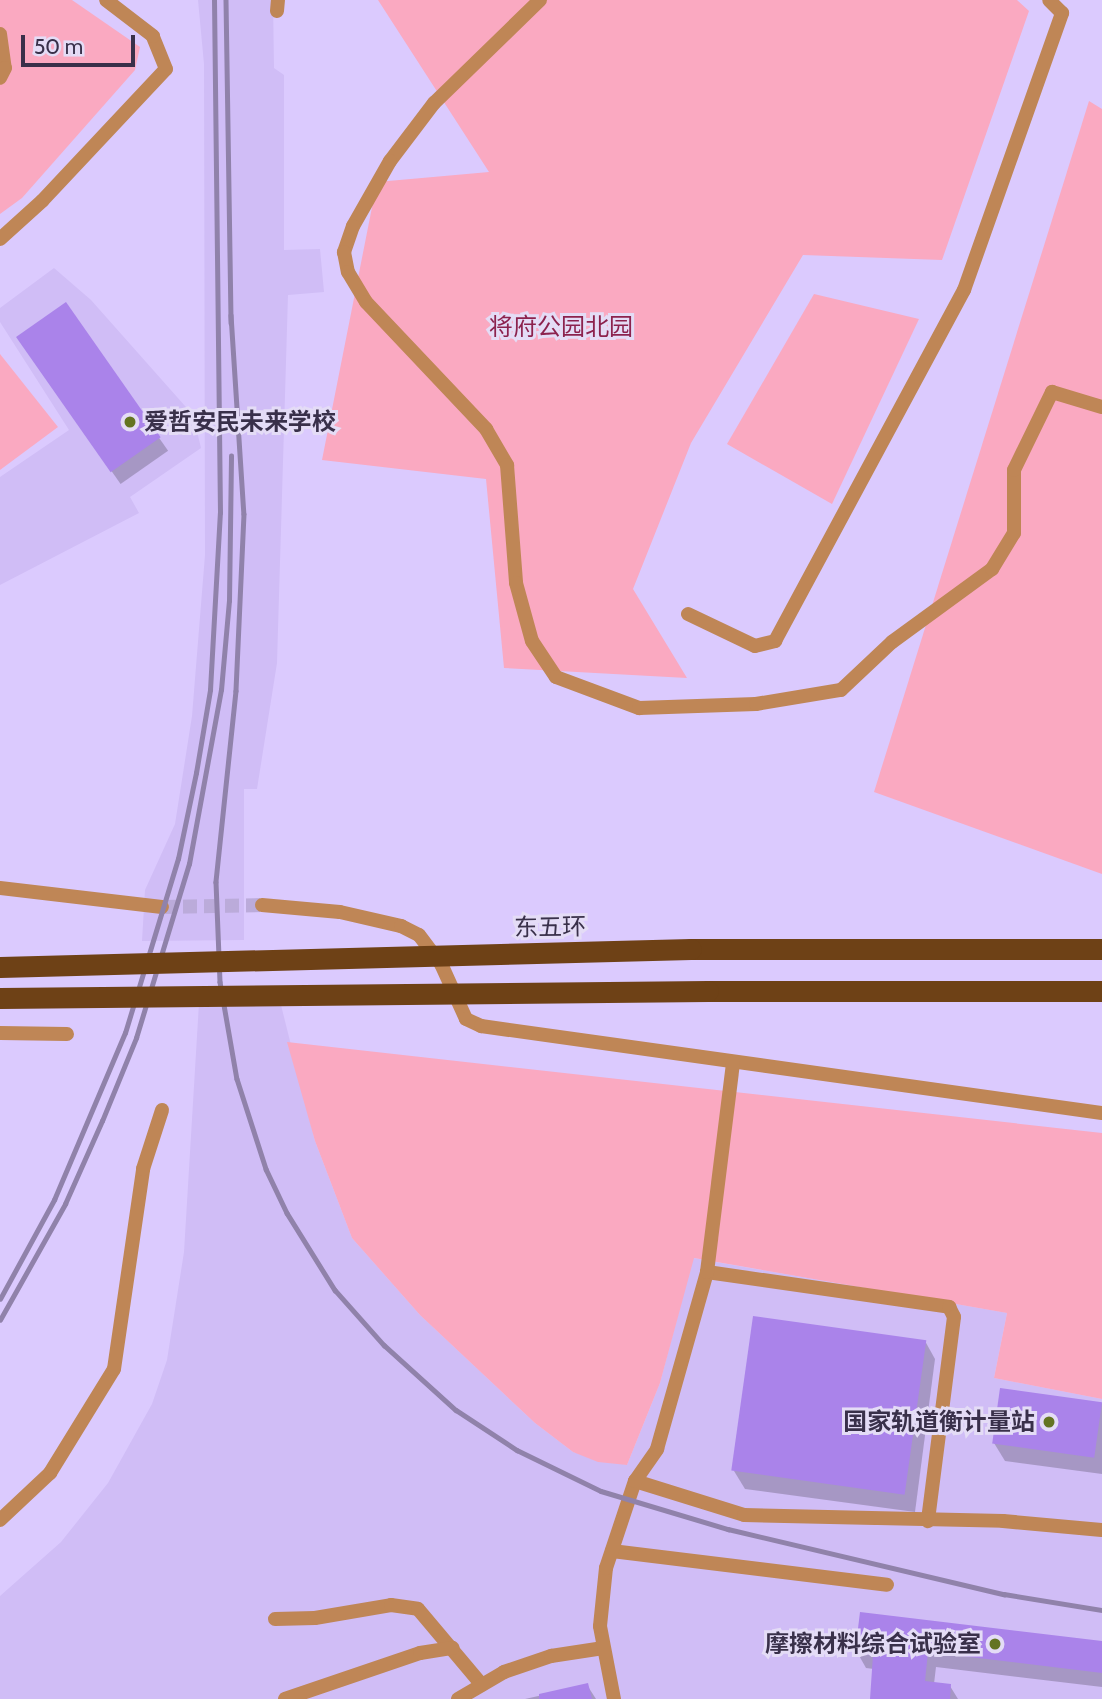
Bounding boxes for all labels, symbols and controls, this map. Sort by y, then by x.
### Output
scale bar [24,21,138,65]
text: 50 m [34,34,83,59]
park label: 将府公园北园 [489,313,633,341]
place label: 爱哲安民未来学校 [144,408,336,436]
marker: 爱哲安民未来学校 [122,414,138,430]
street label: 东五环 [514,912,586,942]
place label: 国家轨道衡计量站 [843,1408,1035,1436]
marker: 国家轨道衡计量站 [1041,1414,1057,1430]
place label: 摩擦材料综合试验室 [765,1630,981,1658]
marker: 摩擦材料综合试验室 [987,1636,1003,1652]

